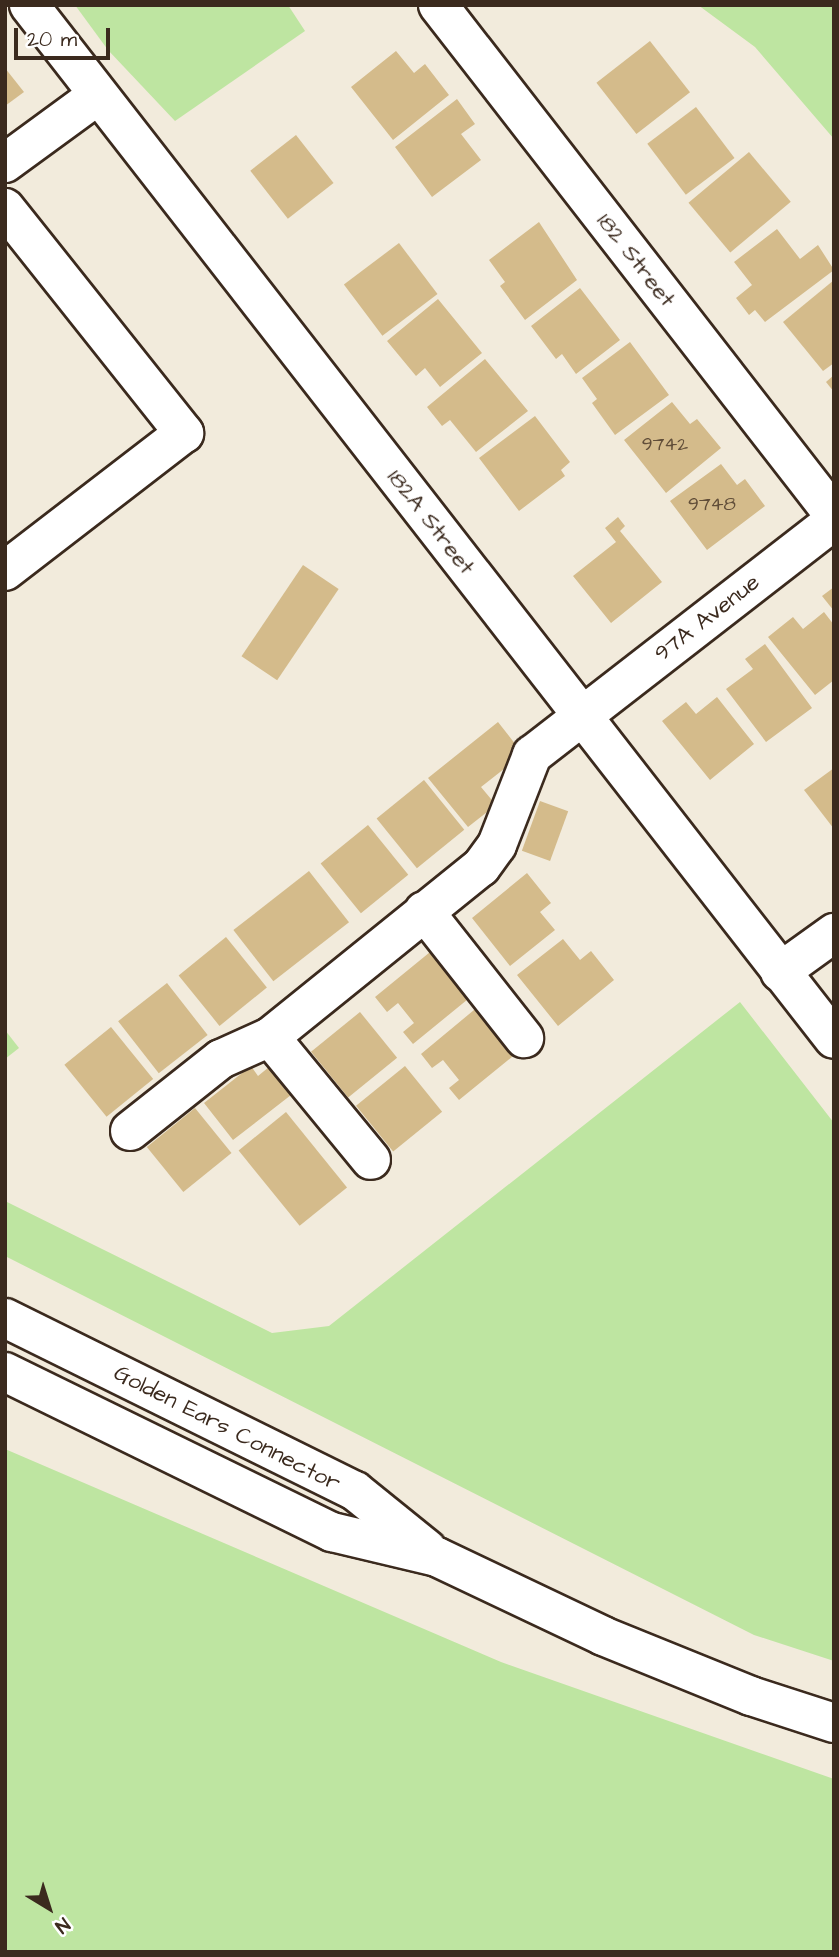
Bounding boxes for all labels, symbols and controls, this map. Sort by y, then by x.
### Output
scale bar [18,14,114,58]
text: 20 m [27,25,77,54]
street label: 182 Street [591,208,681,312]
house number: 9742 [642,434,688,456]
street label: 182A Street [381,464,481,580]
house number: 9748 [688,494,736,516]
street label: 97A Avenue [649,568,765,668]
street label: Golden Ears Connector [109,1359,345,1497]
north arrow [14,1873,84,1943]
text: N [49,1911,75,1939]

